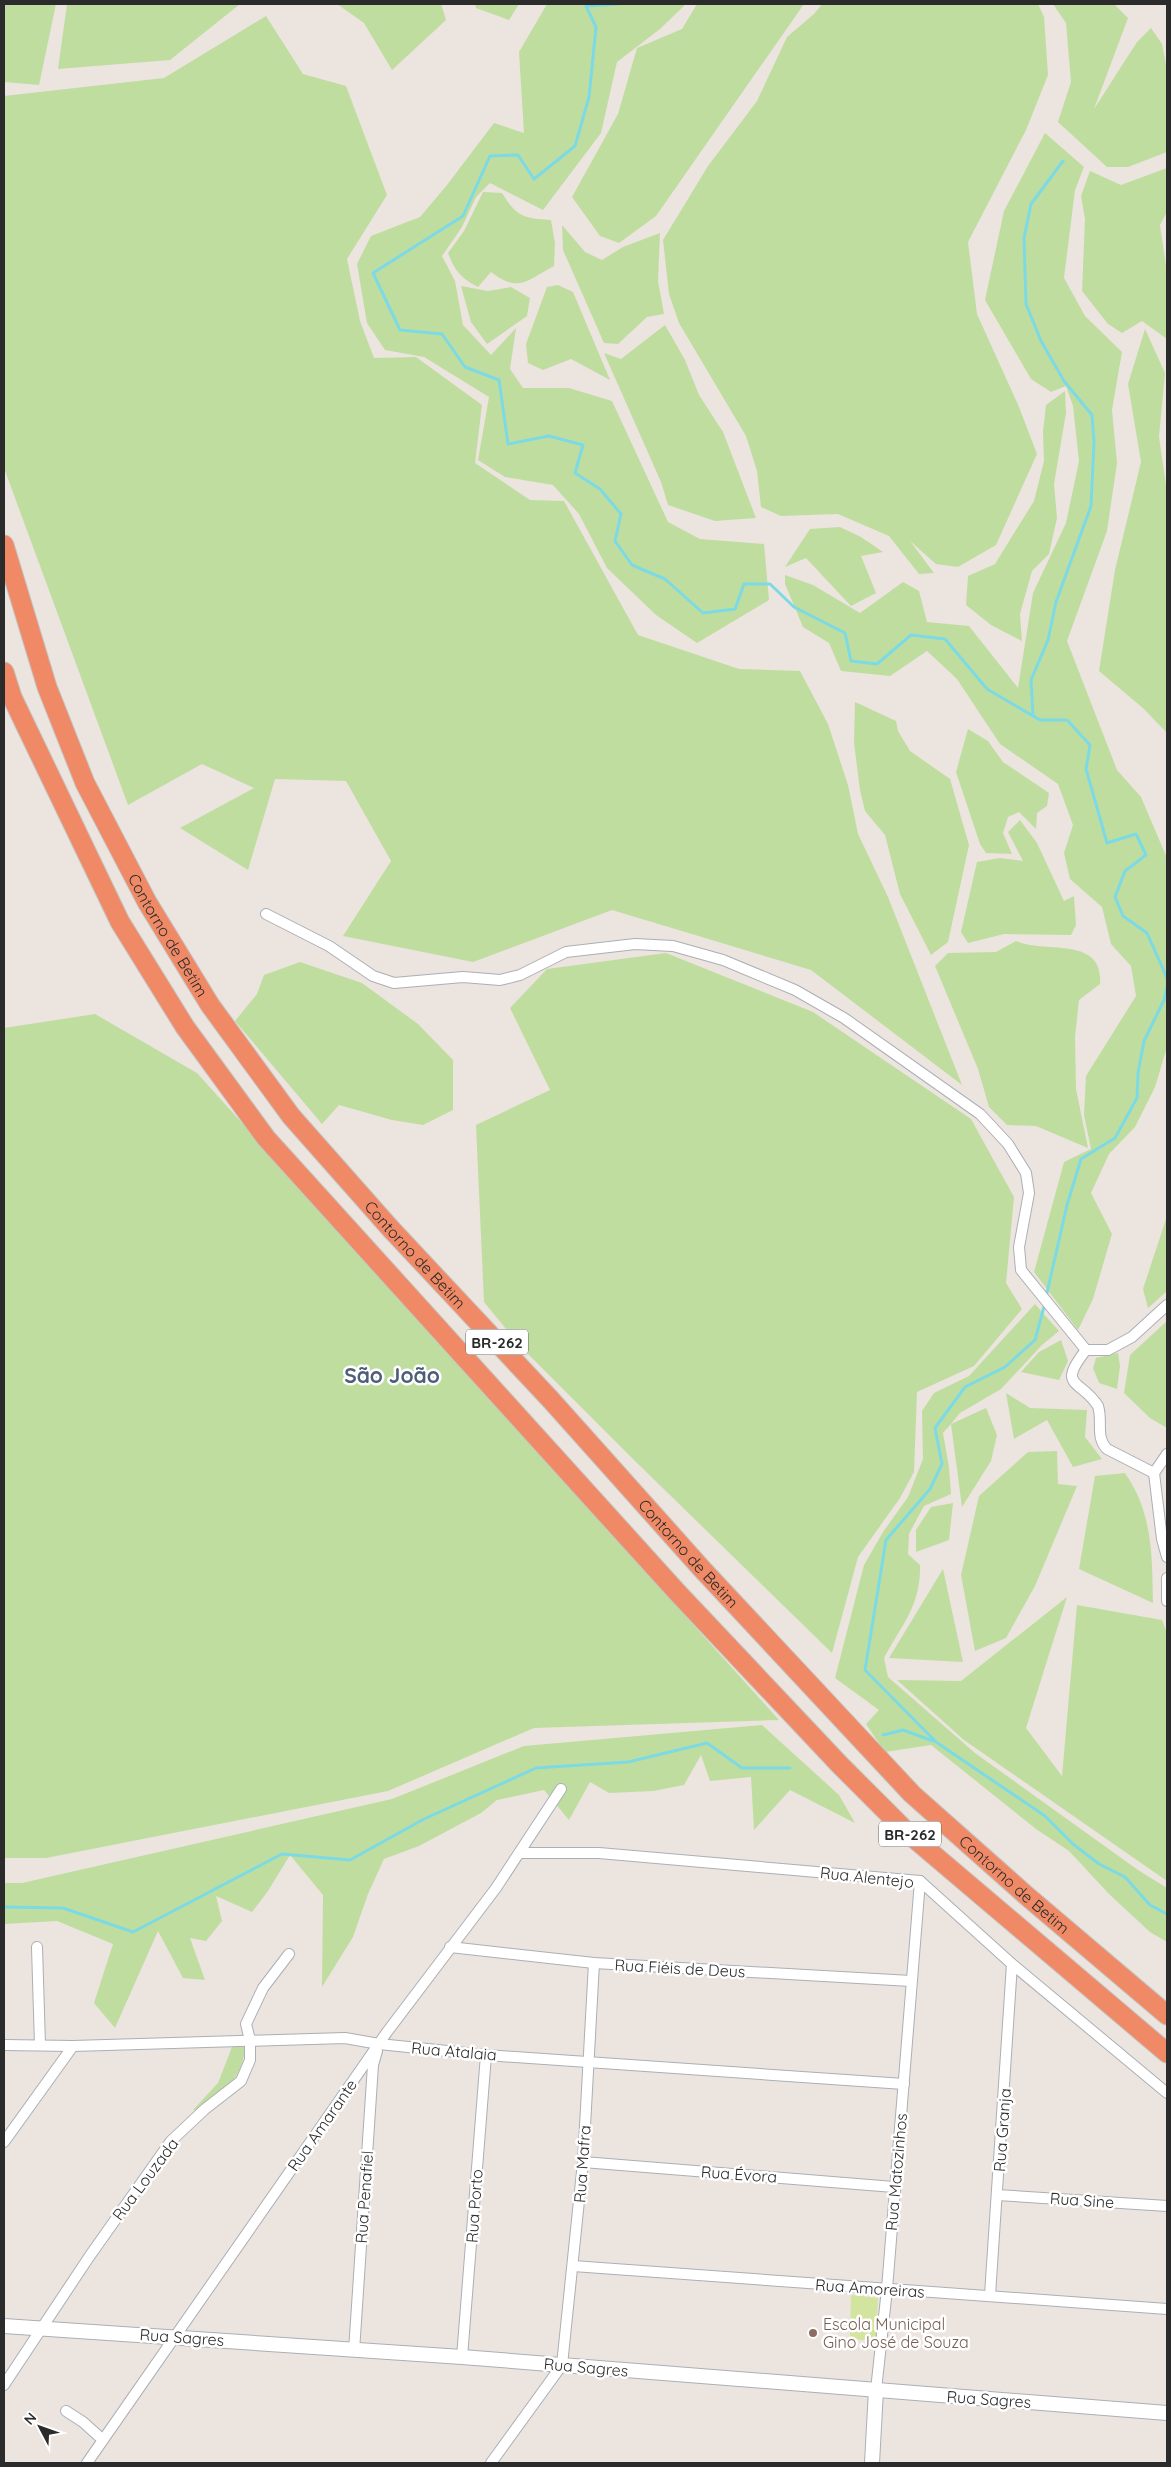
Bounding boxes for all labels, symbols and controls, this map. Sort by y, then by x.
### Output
street label: Contorno de Betim [124,870,212,1000]
street label: Contorno de Betim [360,1196,470,1313]
road number: BR-262 [466,1330,528,1354]
district label: São João [344,1362,440,1388]
street label: Contorno de Betim [634,1495,743,1612]
road number: BR-262 [879,1822,941,1846]
street label: Contorno de Betim [955,1831,1074,1938]
street label: Rua Alentejo [819,1862,915,1892]
street label: Rua Fiéis de Deus [614,1955,746,1981]
street label: Rua Atalaia [410,2037,498,2065]
street label: Rua Amarante [283,2075,361,2175]
street label: Rua Granja [989,2088,1015,2172]
street label: Rua Matozinhos [881,2112,911,2232]
street label: Rua Mafra [569,2124,595,2204]
street label: Rua Louzada [108,2134,182,2224]
street label: Rua Penafiel [351,2150,377,2244]
street label: Rua Évora [700,2161,778,2187]
street label: Rua Porto [461,2168,487,2244]
street label: Rua Sine [1049,2188,1115,2212]
street label: Rua Amoreiras [815,2274,925,2302]
place label: Escola Municipal Gino José de Souza [823,2314,969,2352]
street label: Rua Sagres [139,2324,225,2350]
marker: Escola Municipal Gino José de Souza [807,2327,819,2339]
street label: Rua Sagres [543,2353,629,2381]
street label: Rua Sagres [946,2386,1032,2412]
north arrow [15,2402,65,2452]
text: N [20,2409,40,2428]

